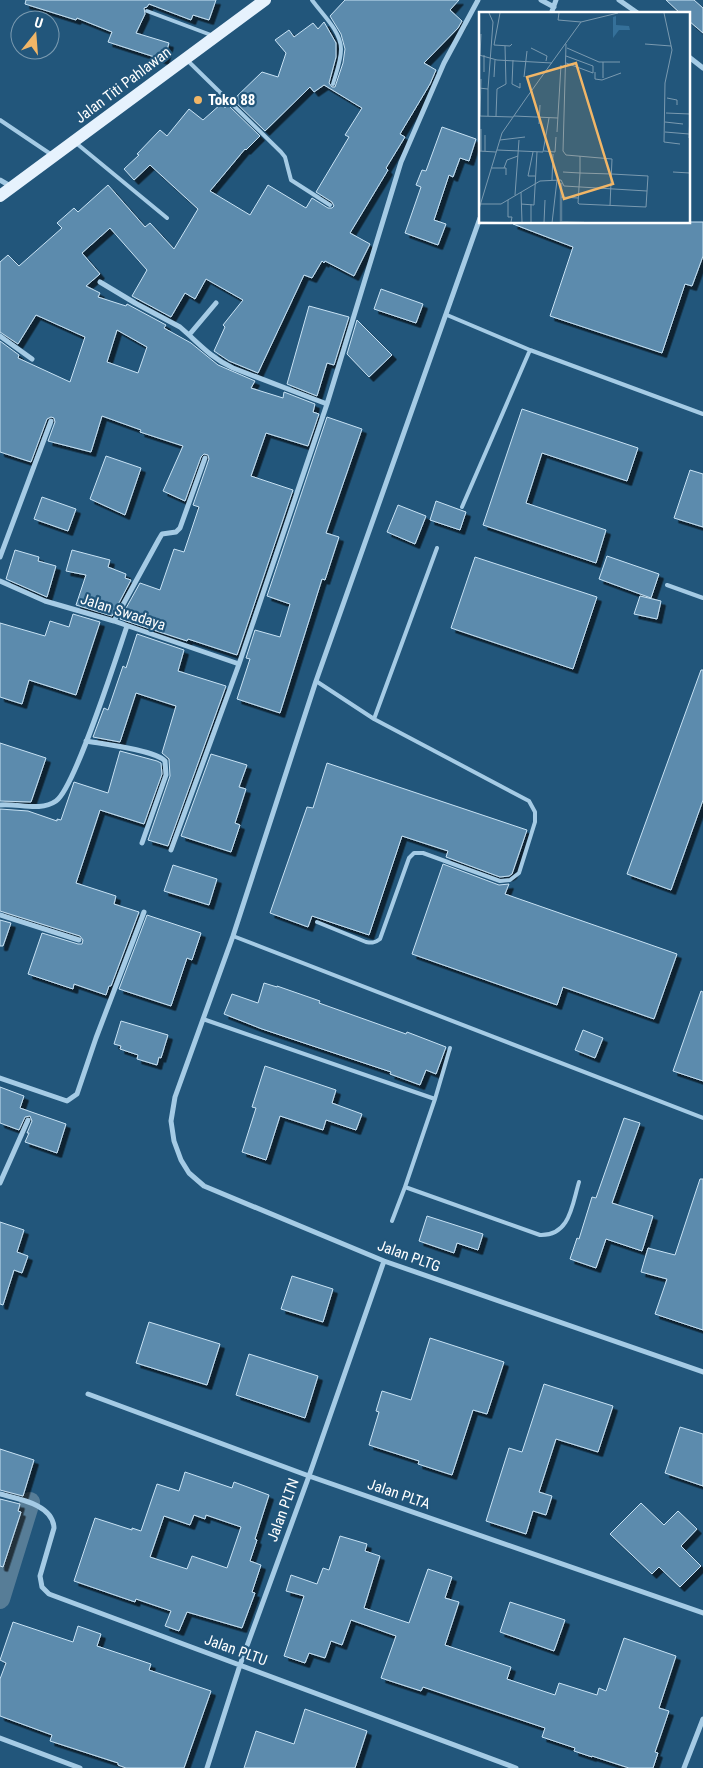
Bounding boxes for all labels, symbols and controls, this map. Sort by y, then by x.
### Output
north arrow [10,10,60,60]
inset map [479,12,690,224]
text: U [33,14,45,31]
street label: Jalan Titi Pahlawan [71,43,175,127]
place label: Toko 88 [208,91,255,109]
marker: Toko 88 [192,94,204,106]
street label: Jalan Swadaya [78,590,168,634]
street label: Jalan PLTG [375,1236,443,1276]
street label: Jalan PLTA [365,1475,433,1513]
street label: Jalan PLTN [263,1476,303,1544]
street label: Jalan PLTU [202,1630,270,1670]

